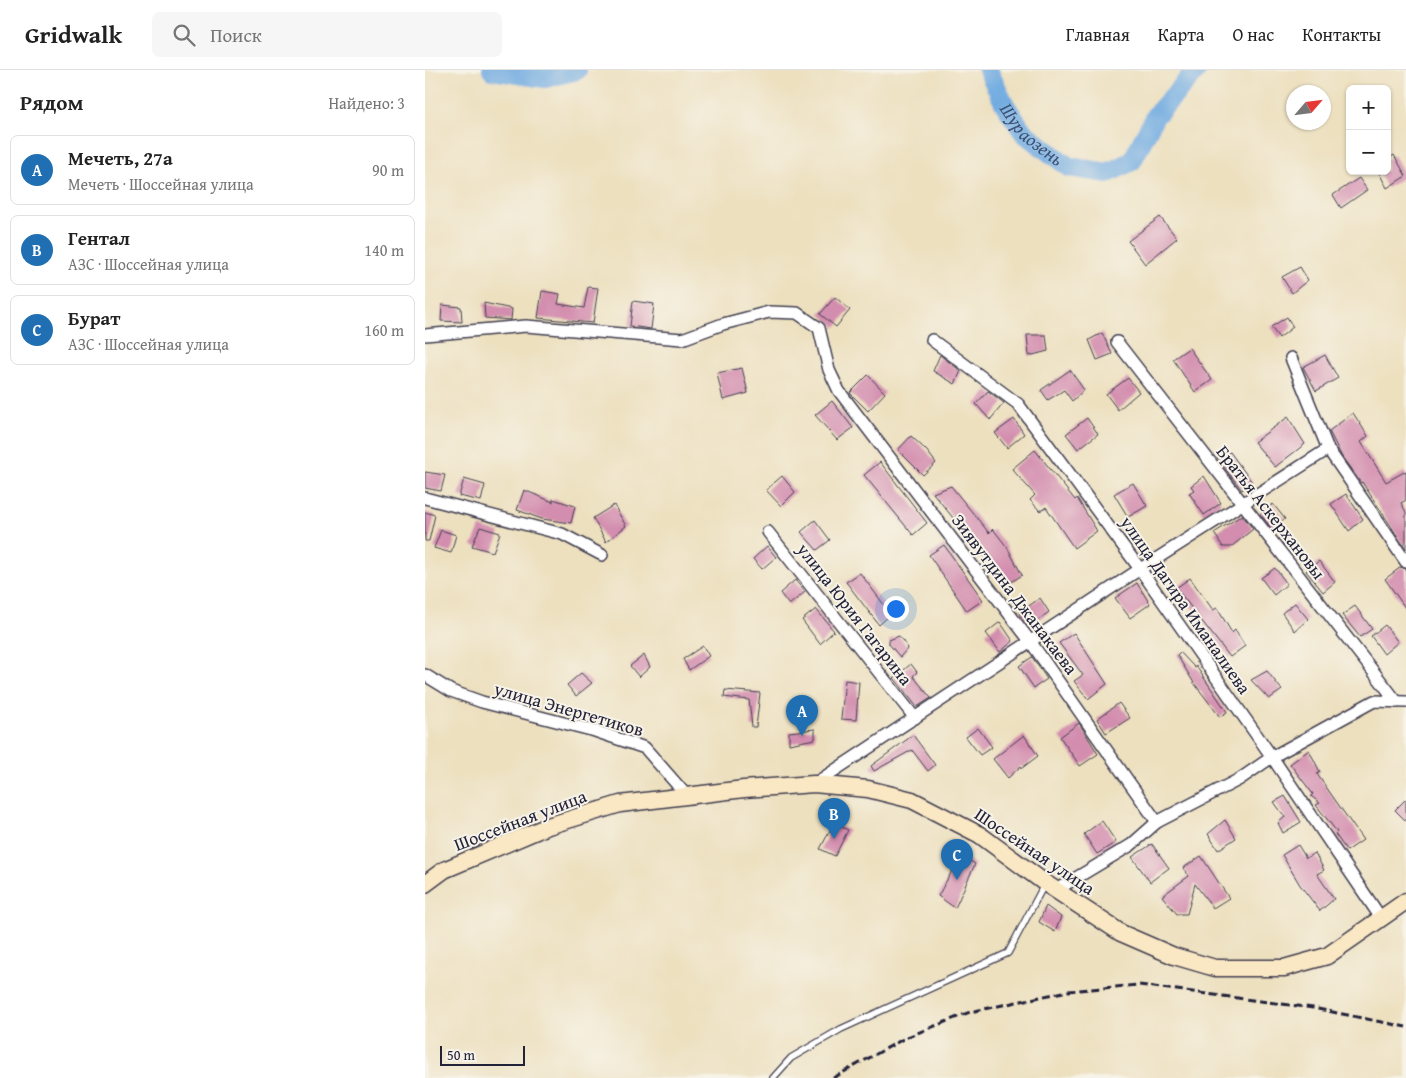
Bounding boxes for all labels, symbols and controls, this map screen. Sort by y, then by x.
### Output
search box [152,12,502,57]
text: Gridwalk [25,17,122,52]
icon: search [170,21,198,49]
text: Поиск [210,21,262,49]
text: Главная [1066,21,1130,48]
text: Карта [1158,21,1204,48]
text: О нас [1232,21,1274,48]
text: Контакты [1302,21,1381,48]
north arrow [1286,85,1331,130]
map controls [1346,85,1391,175]
button: + [1346,85,1391,130]
text: Рядом [20,87,83,118]
text: Найдено: 3 [328,91,405,115]
water label: Шураозень [993,97,1070,173]
button: − [1346,130,1391,175]
text: Мечеть, 27а [68,144,173,172]
text: A [32,158,42,182]
text: 90 m [372,158,404,182]
text: Мечеть · Шоссейная улица [68,172,254,196]
text: Гентал [68,224,130,252]
text: B [32,238,42,262]
text: 140 m [364,238,404,262]
text: АЗС · Шоссейная улица [68,252,229,276]
text: Бурат [68,304,120,332]
text: C [32,318,42,342]
text: 160 m [364,318,404,342]
text: АЗС · Шоссейная улица [68,332,229,356]
street label: Братья Аскерхановы [1210,439,1332,585]
street label: Зиявутдина Джанакаева [945,508,1085,680]
street label: улица Дагира Иманалиева [1114,510,1258,700]
street label: улица Юрия Гагарина [790,536,920,691]
your location [883,596,909,622]
street label: улица Энергетиков [490,674,647,743]
pin: A [786,695,818,736]
street label: Шоссейная улица [450,782,591,858]
pin: B [818,798,850,839]
street label: Шоссейная улица [969,801,1101,902]
pin: C [941,839,973,880]
scale bar [440,1043,525,1066]
text: 50 m [447,1045,475,1065]

